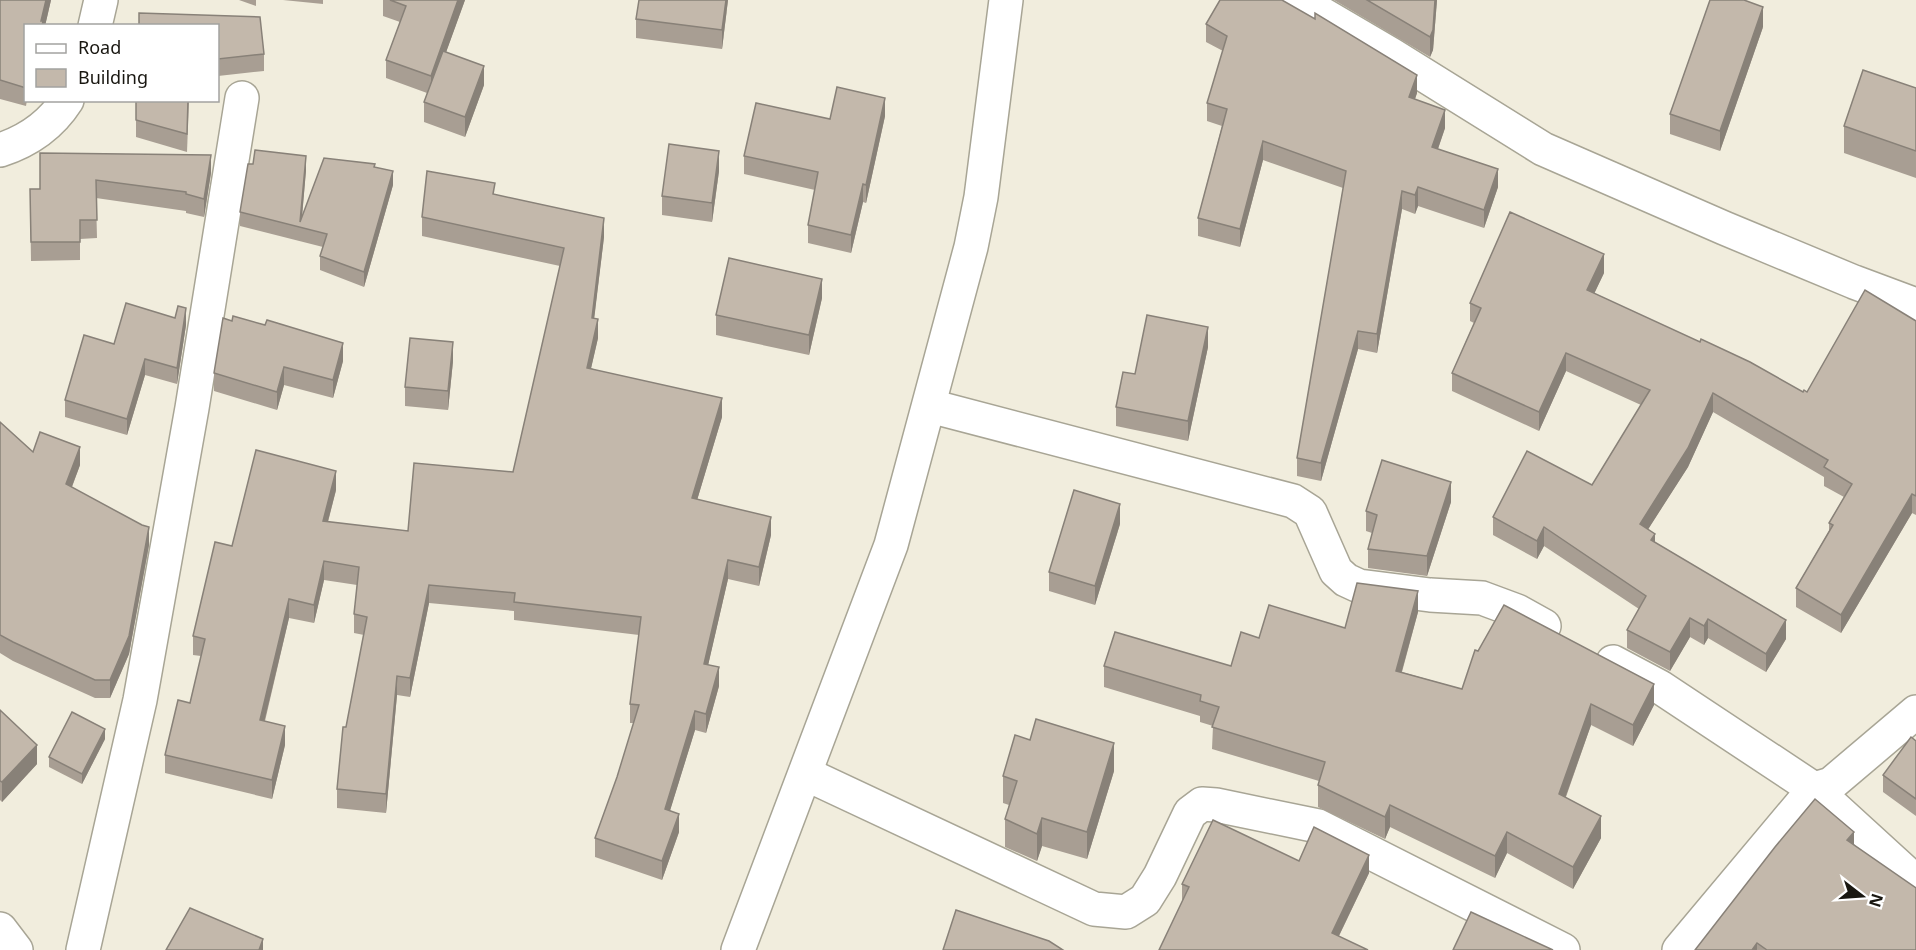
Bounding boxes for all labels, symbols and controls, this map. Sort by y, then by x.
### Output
legend [24,24,219,102]
text: Road [78,35,121,59]
text: Building [78,65,148,89]
north arrow [1832,866,1892,926]
text: N [1864,891,1889,910]

